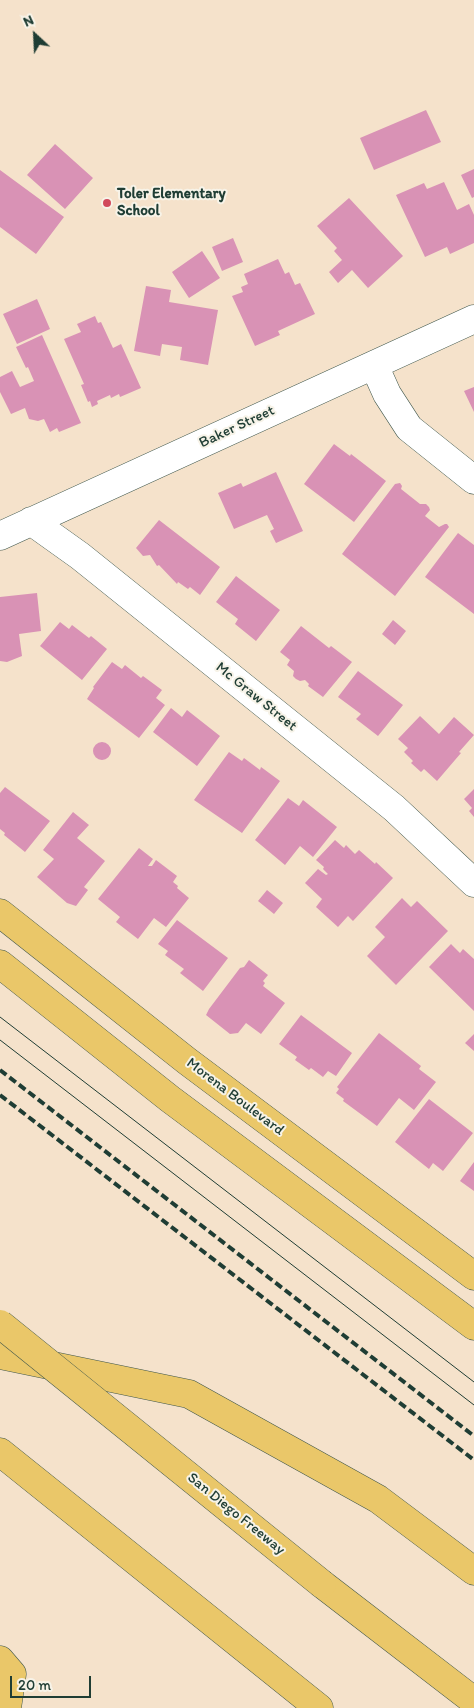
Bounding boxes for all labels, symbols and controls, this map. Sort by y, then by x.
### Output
north arrow [10,10,60,60]
text: N [21,11,36,31]
place label: Toler Elementary School [117,185,226,220]
marker: Toler Elementary School [101,197,113,209]
street label: Baker Street [196,402,278,452]
street label: Mc Graw Street [212,659,300,735]
street label: Morena Boulevard [183,1054,287,1140]
street label: San Diego Freeway [183,1469,289,1559]
scale bar [12,1666,94,1698]
text: 20 m [18,1676,51,1694]

